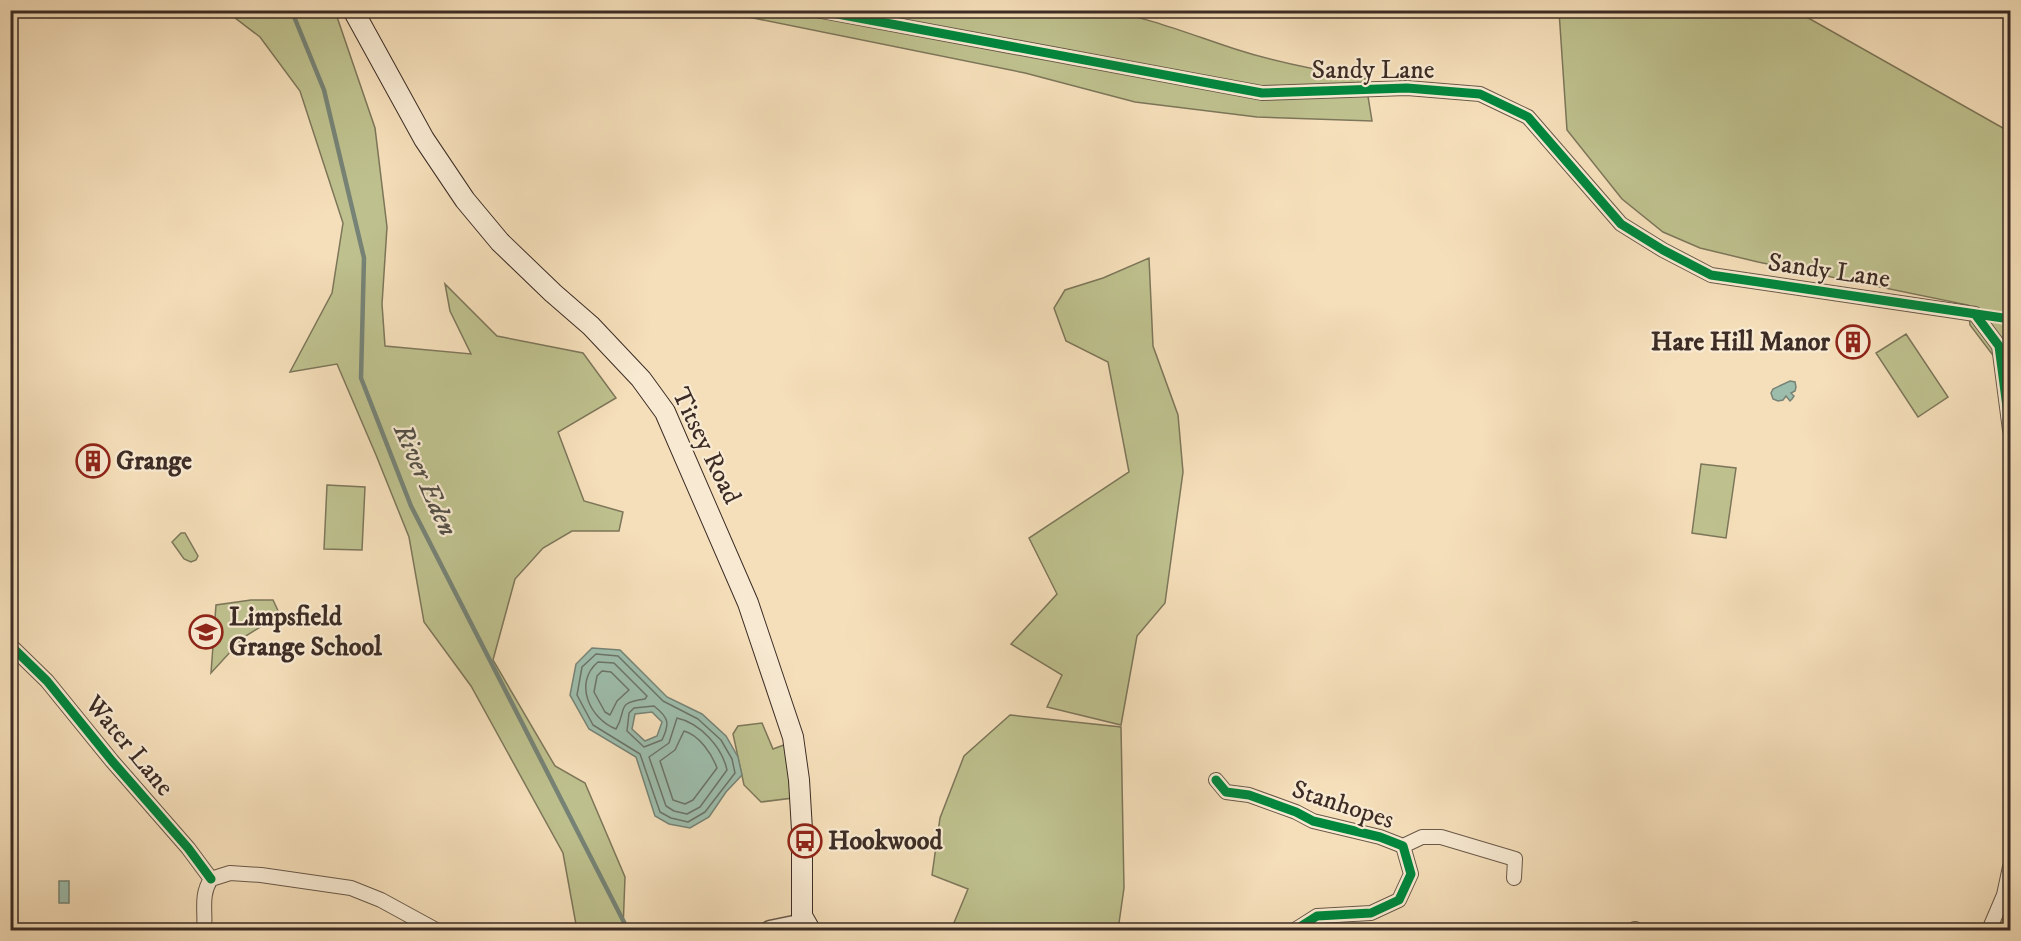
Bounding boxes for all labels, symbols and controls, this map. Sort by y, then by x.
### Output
street label: Sandy Lane [1312,54,1434,87]
street label: Sandy Lane [1766,246,1892,296]
building icon: Hare Hill Manor [1835,324,1871,360]
place label: Hare Hill Manor [1651,326,1830,359]
street label: Titsey Road [664,382,748,510]
water label: River Eden [385,418,465,542]
building icon: Grange [75,443,111,479]
place label: Grange [116,445,192,478]
place label: Limpsfield Grange School [229,601,383,664]
school or university icon: Limpsfield Grange School [188,614,224,650]
street label: Water Lane [77,688,181,803]
street label: Stanhopes [1288,773,1398,837]
bus stop icon: Hookwood [787,823,823,859]
place label: Hookwood [828,825,943,858]

